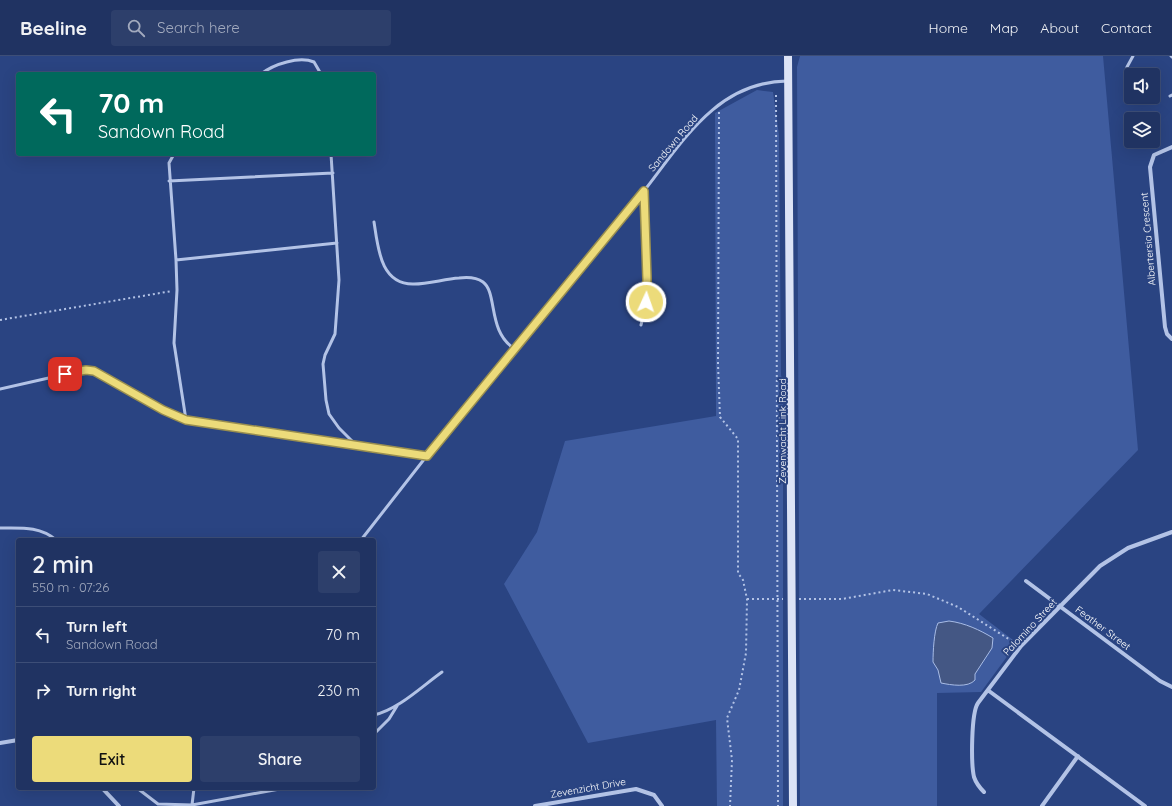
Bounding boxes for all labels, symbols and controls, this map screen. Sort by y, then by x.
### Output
search box [111,10,391,46]
text: Beeline [20,16,87,40]
icon: search [125,17,147,39]
text: Search here [157,18,240,37]
text: Home [929,19,968,37]
text: Map [990,19,1018,37]
text: About [1040,19,1079,37]
text: Contact [1101,19,1152,37]
map controls [1124,68,1160,148]
button: sound [1124,68,1160,104]
text: 70 m [98,85,164,120]
icon: left [32,88,84,140]
street label: Sandown Road [645,112,701,174]
button: layers [1124,112,1160,148]
text: Sandown Road [98,120,225,143]
street label: Albertersia Crescent [1137,191,1159,286]
position arrow [625,281,667,323]
pin [48,357,82,391]
icon: arrive [54,363,76,385]
street label: Zevenwacht Link Road [776,378,789,484]
text: 2 min [32,549,94,579]
button: close [318,551,360,593]
text: 550 m · 07:26 [32,579,109,595]
street label: Palomino Street [1000,595,1060,658]
street label: Feather Street [1073,603,1134,653]
text: Turn left [66,617,128,636]
icon: left [32,624,54,646]
text: 70 m [326,625,360,644]
text: Sandown Road [66,636,158,652]
icon: right [32,680,54,702]
text: Turn right [66,681,137,700]
text: 230 m [317,681,360,700]
button: Exit [32,736,192,782]
button: Share [200,736,360,782]
street label: Zevenzicht Drive [549,775,627,801]

